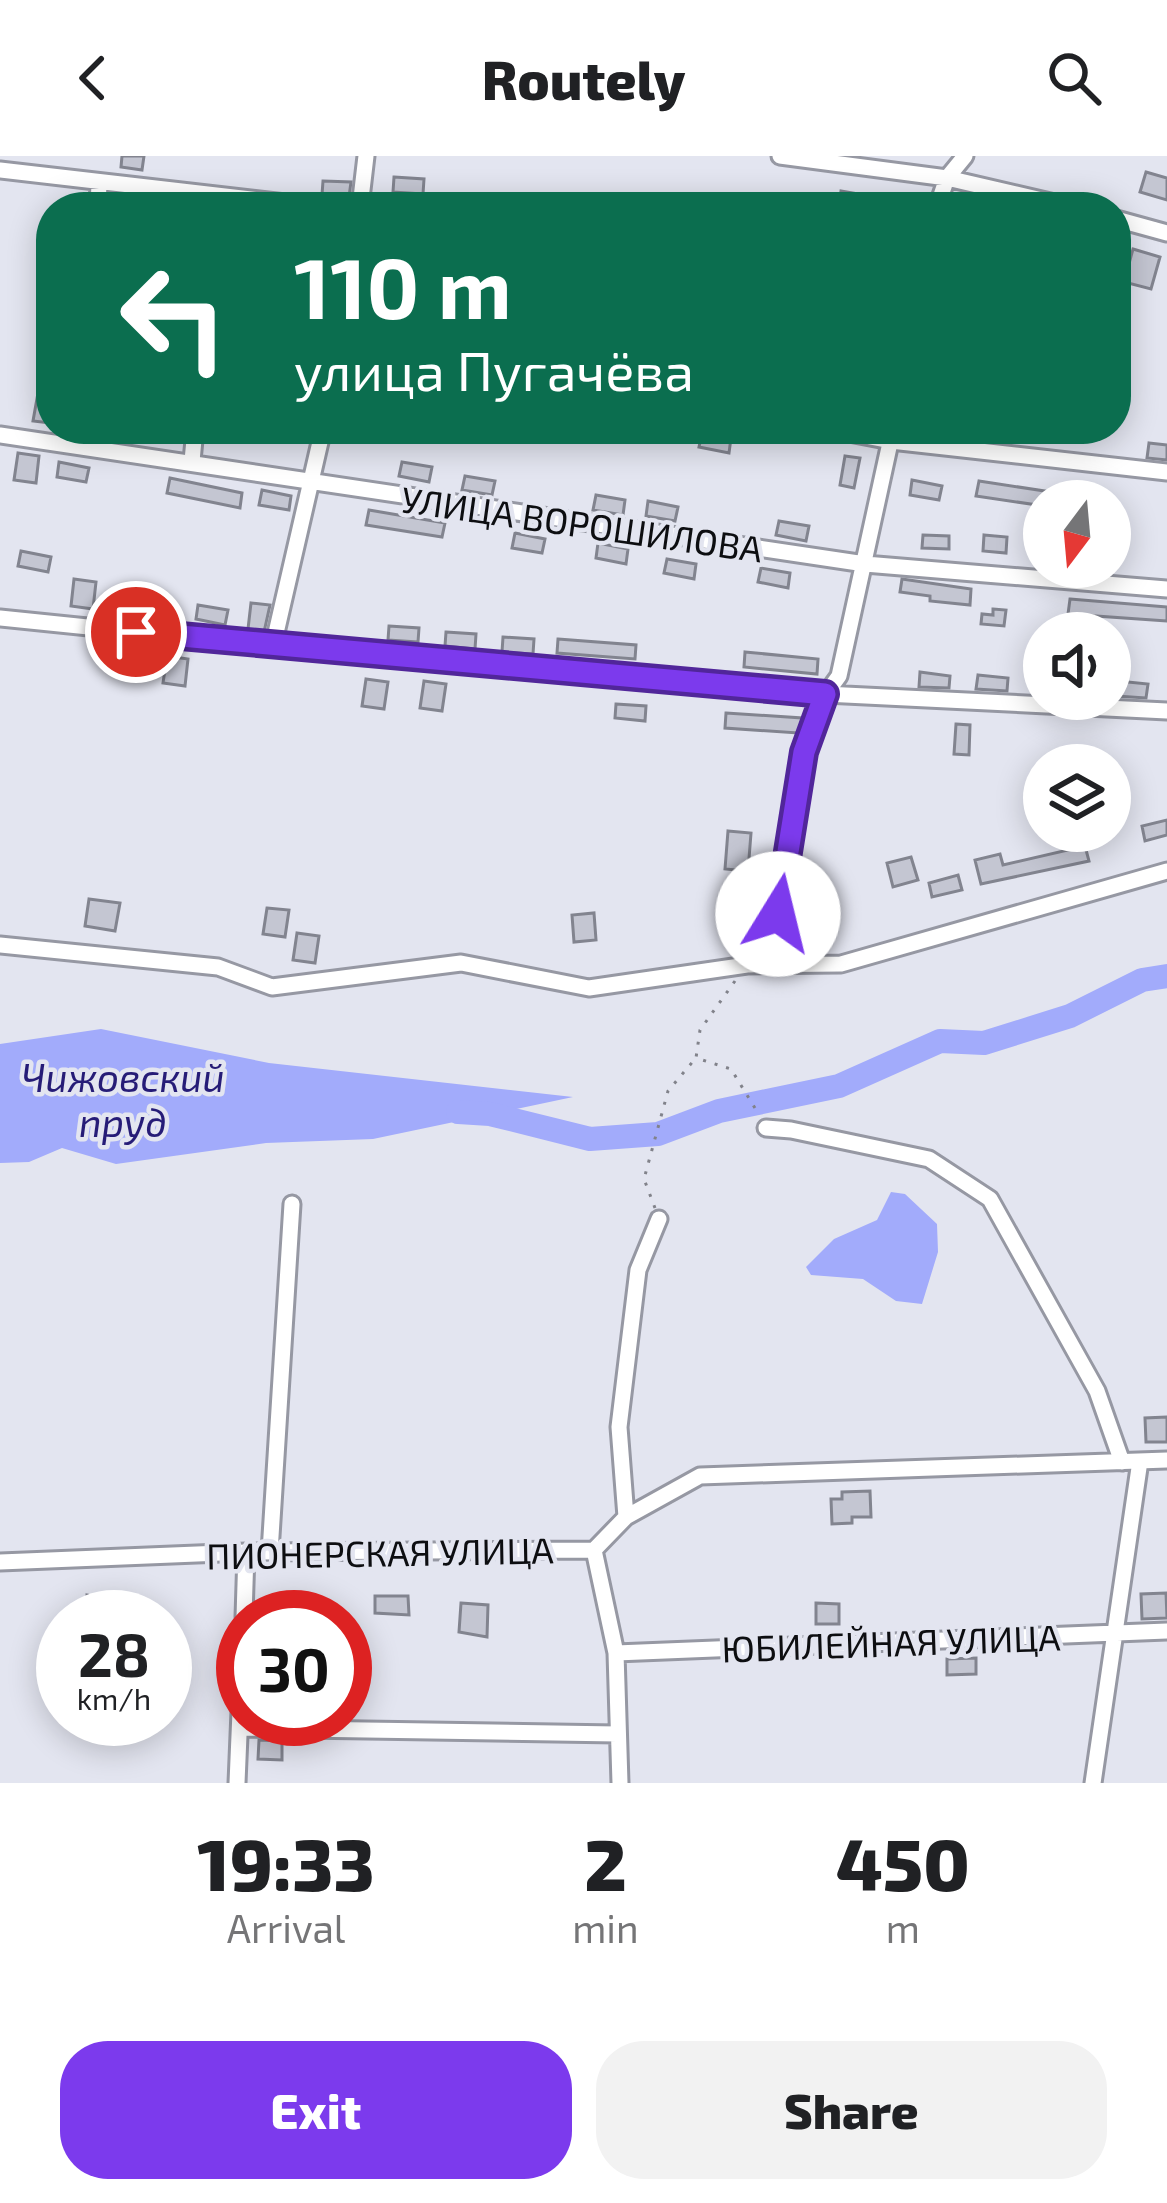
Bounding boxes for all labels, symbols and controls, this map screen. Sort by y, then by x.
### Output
icon: back [60,45,126,111]
icon: search [1041,45,1107,111]
text: Routely [482,46,685,111]
text: 110 m [294,235,512,336]
icon: left [96,240,252,396]
text: улица Пугачёва [294,337,694,402]
street label: УЛИЦА ВОРОШИЛОВА [399,476,766,570]
north arrow [1023,480,1131,588]
map controls [1023,480,1131,852]
pin [85,581,187,683]
icon: arrive [103,599,169,665]
button: sound [1023,612,1131,720]
button: layers [1023,744,1131,852]
position arrow [715,851,841,977]
water label: Чижовский пруд [21,1053,225,1145]
street label: ПИОНЕРСКАЯ УЛИЦА [206,1527,555,1577]
speed limit sign: 30 [216,1590,372,1746]
street label: ЮБИЛЕЙНАЯ УЛИЦА [721,1615,1062,1669]
text: 28 [78,1617,150,1689]
text: km/h [77,1680,151,1716]
text: 19:33 [197,1819,375,1905]
text: 2 [584,1819,627,1905]
text: 450 [836,1819,970,1905]
text: Arrival [227,1904,345,1951]
text: min [572,1904,639,1951]
text: m [886,1904,920,1951]
button: Exit [60,2041,572,2179]
button: Share [596,2041,1107,2179]

